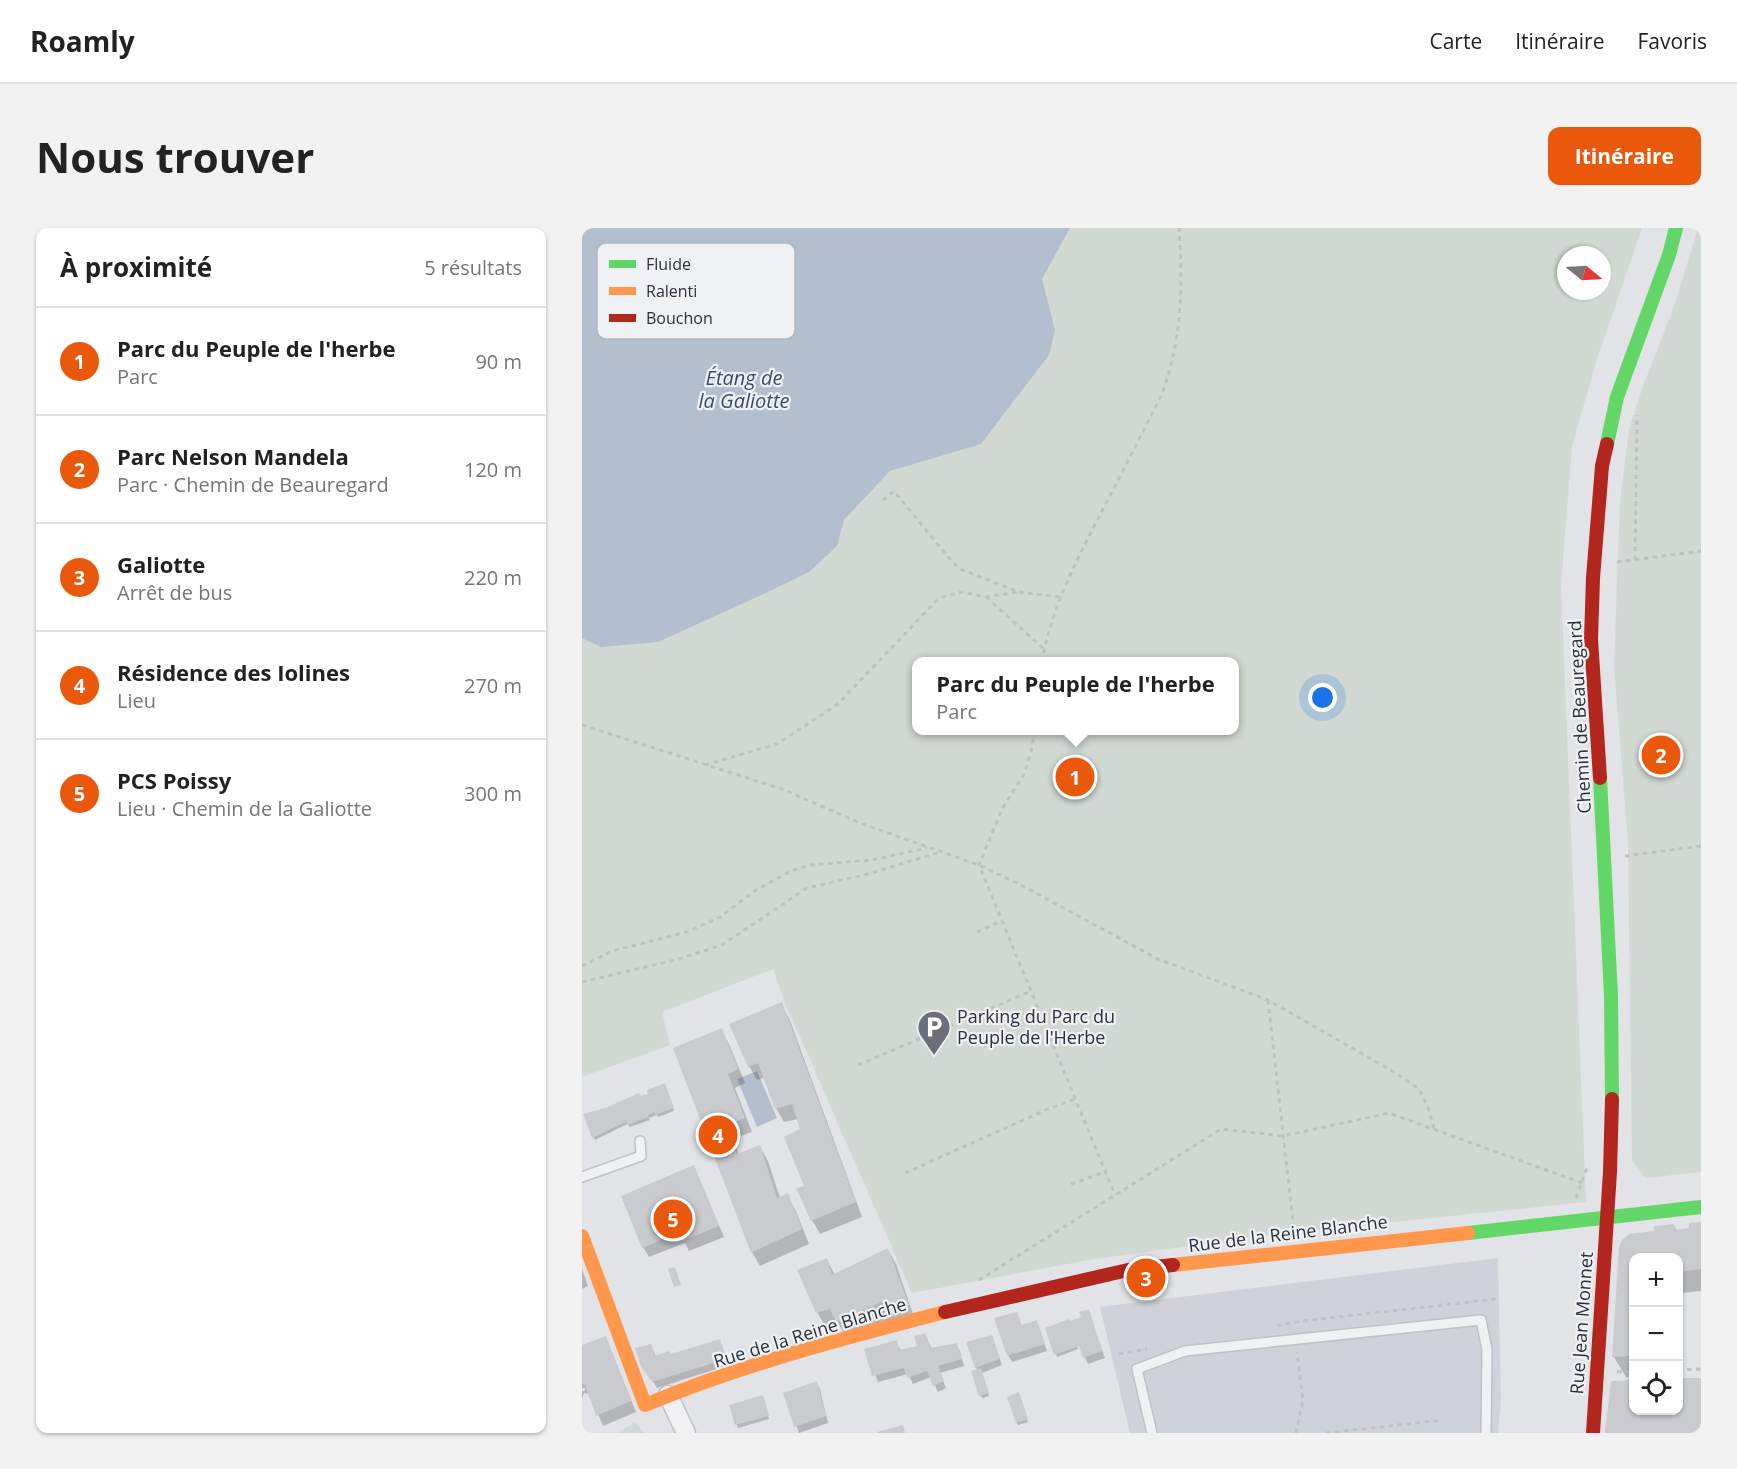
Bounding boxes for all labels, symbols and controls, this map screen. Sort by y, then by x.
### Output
text: Roamly [30,22,135,60]
text: Carte [1429,27,1482,55]
text: Itinéraire [1515,27,1604,55]
text: Favoris [1637,27,1707,55]
button: Itinéraire [1548,127,1701,185]
text: Nous trouver [36,128,314,185]
legend [597,243,795,339]
north arrow [1557,246,1611,300]
text: À proximité [60,249,212,285]
text: Fluide [646,253,691,275]
text: 5 résultats [424,254,522,281]
text: Ralenti [646,280,697,302]
text: Bouchon [646,307,713,329]
text: Parc du Peuple de l'herbe [117,333,395,363]
text: 1 [74,348,85,375]
text: 90 m [475,348,522,375]
text: Parc [117,363,158,390]
water label: Étang de la Galiotte [699,364,790,414]
text: Parc Nelson Mandela [117,441,349,471]
text: 2 [74,456,85,483]
text: 120 m [464,456,522,483]
text: Parc · Chemin de Beauregard [117,471,389,498]
text: Galiotte [117,549,205,579]
text: 3 [74,564,85,591]
text: 220 m [464,564,522,591]
text: Arrêt de bus [117,579,232,606]
street label: Chemin de Beauregard [1562,620,1596,814]
text: Résidence des Iolines [117,657,350,687]
popup [912,657,1239,735]
text: Parc du Peuple de l'herbe [936,668,1215,698]
text: 4 [74,672,85,699]
text: 270 m [464,672,522,699]
your location [1308,683,1337,712]
text: Lieu [117,687,156,714]
text: Parc [936,698,977,725]
pin: 2 [1642,732,1680,778]
pin: 1 [1056,754,1094,800]
text: PCS Poissy [117,765,231,795]
text: 5 [74,780,85,807]
text: 300 m [464,780,522,807]
text: Lieu · Chemin de la Galiotte [117,795,372,822]
place label: Parking du Parc du Peuple de l'Herbe [957,1004,1115,1049]
parking icon: Parking du Parc du Peuple de l'Herbe [916,1009,952,1056]
pin: 4 [698,1112,738,1158]
pin: 5 [654,1196,692,1242]
street label: Rue de la Reine Blanche [1187,1209,1389,1257]
street label: Rue Jean Monnet [1564,1251,1598,1395]
map controls [1629,1253,1683,1415]
button: + [1629,1253,1683,1307]
pin: 3 [1126,1256,1166,1300]
street label: Rue de la Reine Blanche [710,1291,909,1373]
button: − [1629,1307,1683,1361]
button: locate [1629,1361,1683,1415]

